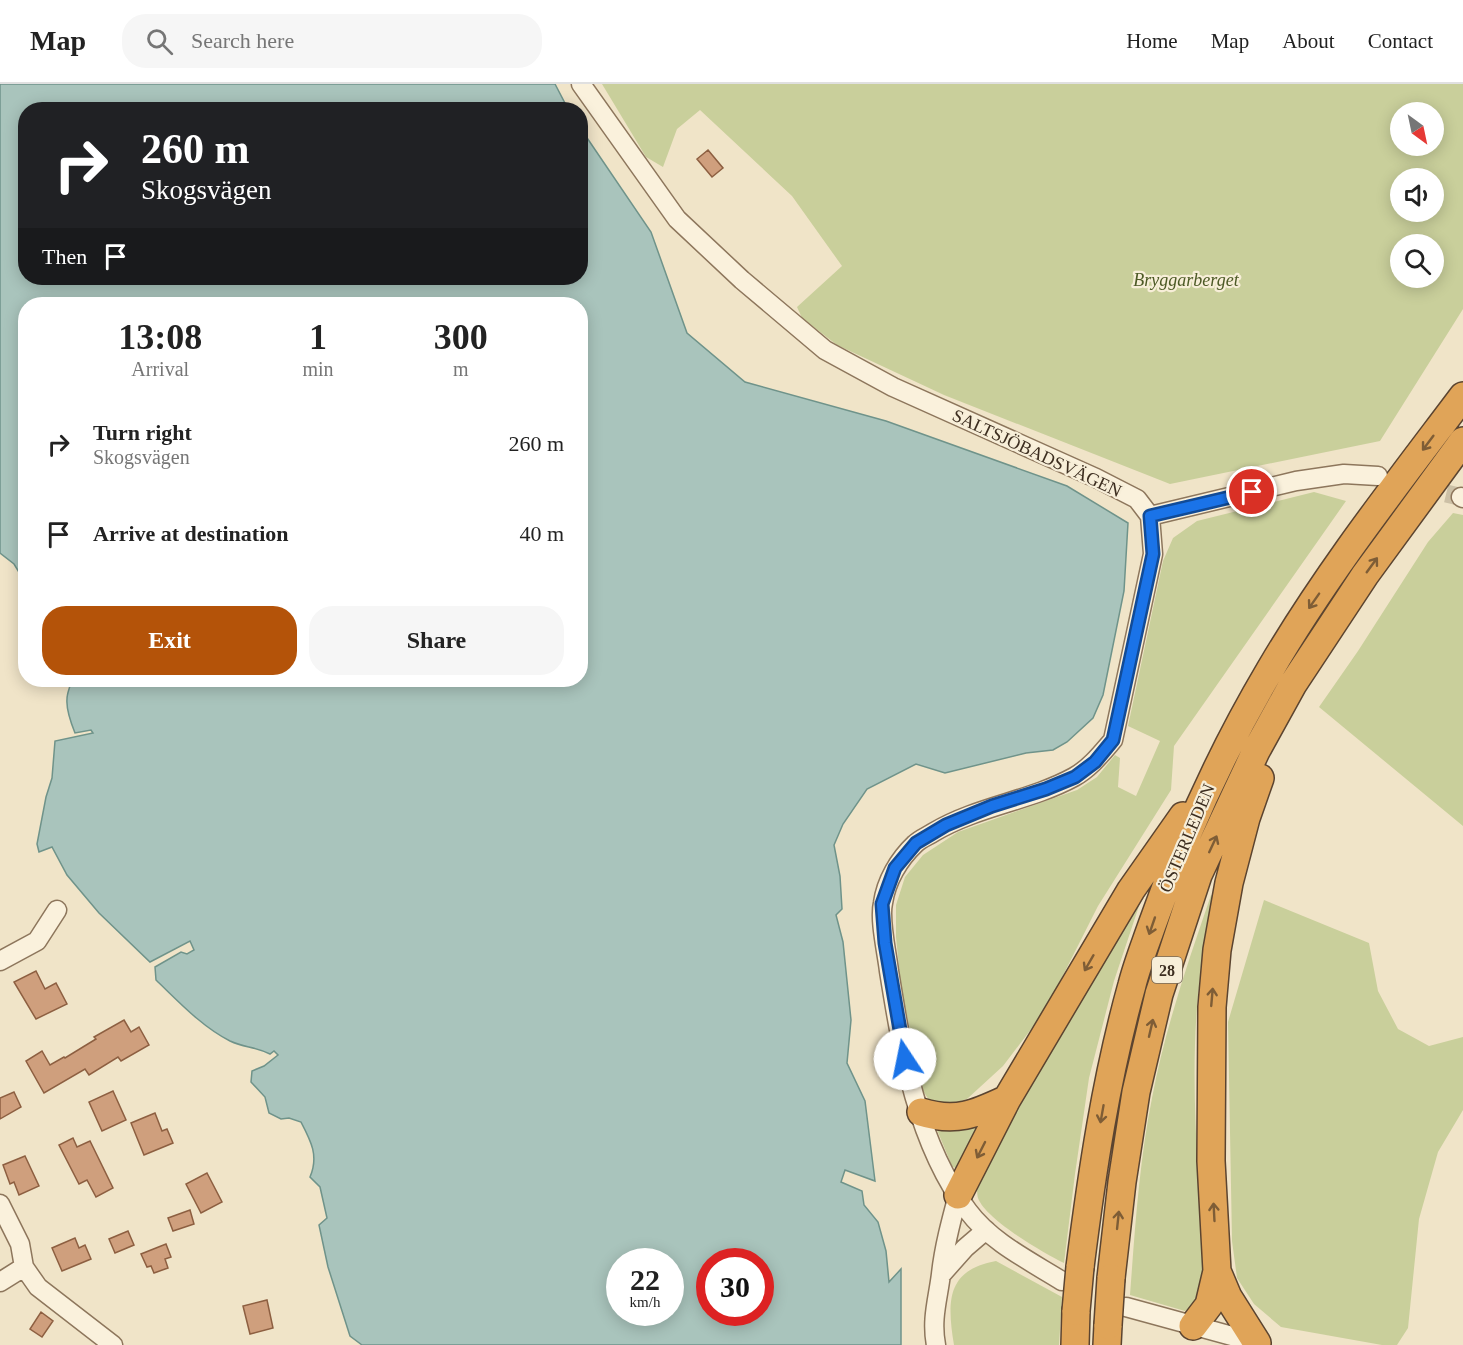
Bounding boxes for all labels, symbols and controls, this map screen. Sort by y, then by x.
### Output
search box [122,14,542,68]
text: Map [30,25,86,56]
icon: search [143,25,176,58]
text: Search here [191,28,294,53]
text: Home [1126,29,1178,53]
text: Map [1211,29,1249,53]
text: About [1282,29,1335,53]
text: Contact [1368,29,1433,53]
north arrow [1390,102,1444,156]
map controls [1390,102,1444,288]
icon: right [42,126,120,204]
text: 260 m [141,126,250,172]
button: sound [1390,168,1444,222]
text: Skogsvägen [141,175,272,205]
button: search [1390,234,1444,288]
icon: arrive [99,240,132,273]
text: Then [42,244,87,269]
park label: Bryggarberget [1133,270,1240,290]
text: 13:08 [118,317,202,357]
text: 1 [309,317,327,357]
text: 300 [434,317,488,357]
text: Arrival [131,358,189,380]
text: min [302,358,334,380]
text: m [453,358,469,380]
street label: SALTSJÖBADSVÄGEN [949,405,1125,501]
text: Turn right [93,420,192,445]
icon: right [42,428,75,461]
text: 260 m [508,431,564,456]
one-way arrow [1421,434,1434,450]
text: Skogsvägen [93,446,190,468]
pin [1226,466,1277,517]
icon: arrive [1235,475,1268,508]
icon: arrive [42,518,75,551]
text: Arrive at destination [93,521,289,546]
text: 40 m [519,521,564,546]
one-way arrow [1366,558,1378,574]
one-way arrow [1308,592,1320,609]
button: Exit [42,606,297,675]
button: Share [309,606,564,675]
street label: ÖSTERLEDEN [1155,781,1219,895]
one-way arrow [1207,835,1219,853]
one-way arrow [1146,916,1157,935]
one-way arrow [1083,954,1095,971]
road number: 28 [1152,957,1182,983]
one-way arrow [1207,987,1218,1007]
one-way arrow [1146,1019,1158,1038]
position arrow [873,1027,937,1091]
one-way arrow [1096,1103,1107,1123]
one-way arrow [975,1141,987,1158]
one-way arrow [1208,1203,1219,1223]
one-way arrow [1113,1211,1124,1231]
speed limit sign: 30 [696,1248,774,1326]
text: 22 [630,1263,660,1296]
text: km/h [630,1294,660,1310]

